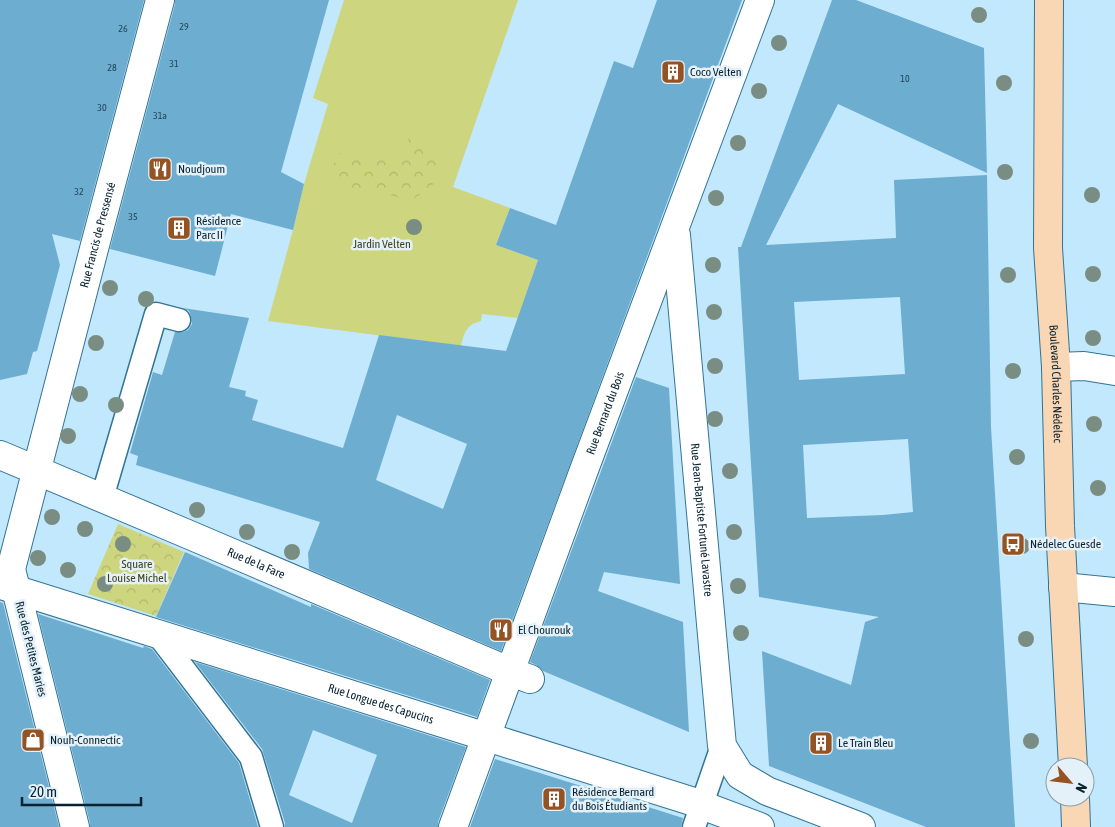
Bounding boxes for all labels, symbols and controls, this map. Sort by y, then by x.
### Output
house number: 29 [179,21,189,32]
house number: 26 [118,23,128,34]
house number: 31 [169,58,179,69]
building icon: Coco Velten [660,59,686,85]
house number: 28 [107,62,117,73]
place label: Coco Velten [690,65,742,79]
house number: 10 [900,73,910,84]
house number: 30 [97,102,107,113]
house number: 31a [153,110,167,121]
restaurant icon: Noudjoum [147,156,173,182]
place label: Noudjoum [178,162,225,176]
street label: Rue Francis de Pressensé [77,181,118,289]
house number: 32 [74,186,84,197]
house number: 35 [128,211,138,222]
place label: Résidence Parc II [196,214,241,242]
building icon: Résidence Parc II [166,215,192,241]
park label: Jardin Velten [353,237,411,251]
street label: Boulevard Charles Nédelec [1046,324,1065,444]
street label: Rue Bernard du Bois [583,370,627,457]
street label: Rue Jean-Baptiste Fortuné Lavastre [688,443,716,597]
bus stop icon: Nédelec Guesde [1000,531,1026,557]
place label: Nédelec Guesde [1030,537,1101,551]
street label: Rue de la Fare [225,545,287,582]
park label: Square Louise Michel [107,557,168,585]
street label: Rue des Petites Maries [12,600,50,698]
restaurant icon: El Chourouk [488,617,514,643]
place label: El Chourouk [518,623,572,637]
street label: Rue Longue des Capucins [326,681,435,727]
shop icon: Nouh-Connectic [20,727,46,753]
building icon: Le Train Bleu [808,730,834,756]
place label: Nouh-Connectic [50,733,121,747]
place label: Le Train Bleu [838,736,894,750]
north arrow [1045,757,1095,807]
scale bar [22,774,141,806]
text: N [1072,781,1090,796]
text: 20 m [30,783,57,800]
place label: Résidence Bernard du Bois Étudiants [572,785,654,813]
building icon: Résidence Bernard du Bois Étudiants [541,786,567,812]

